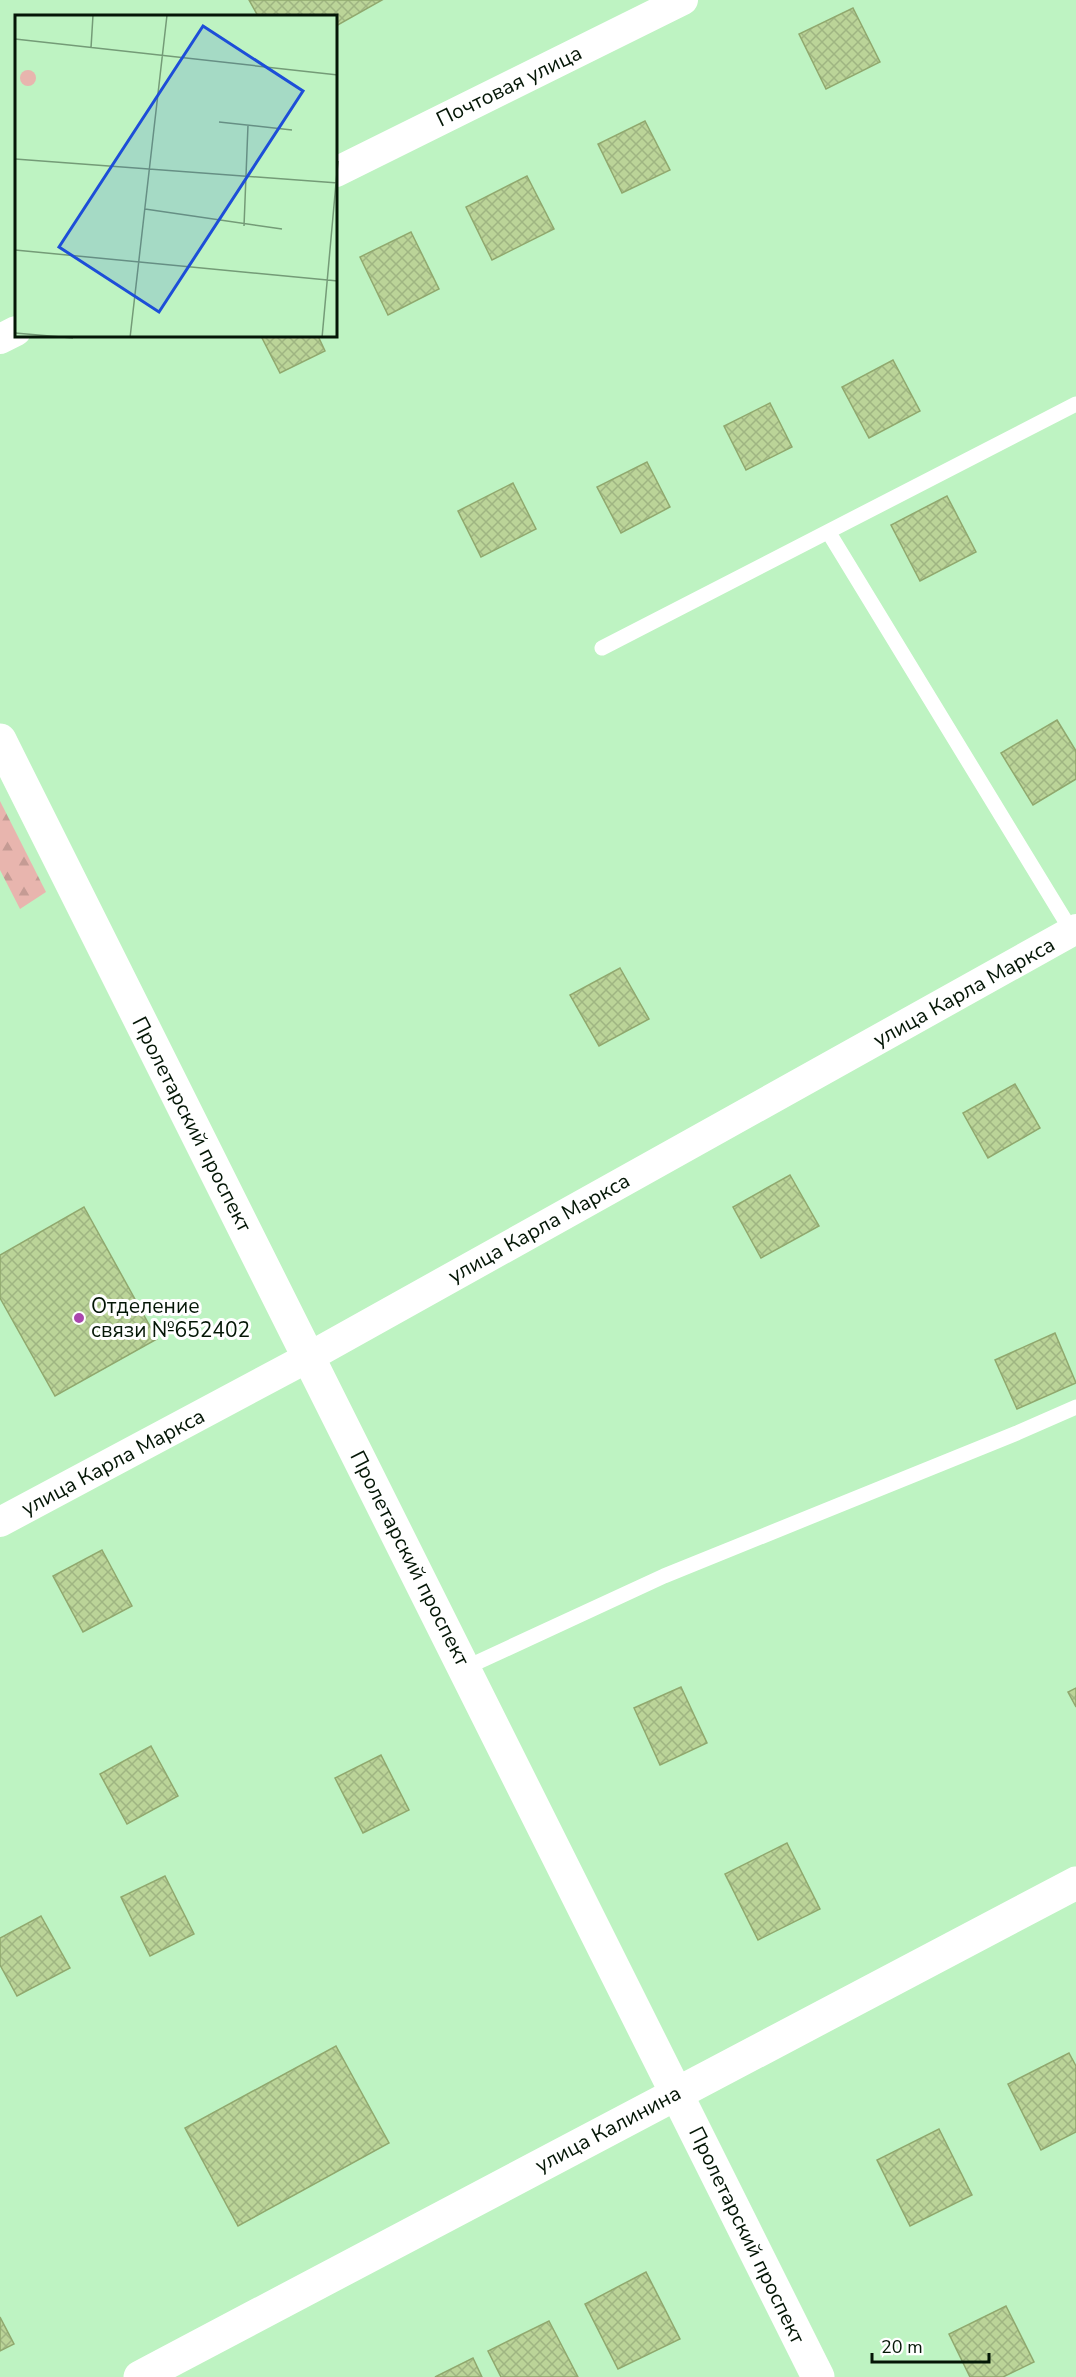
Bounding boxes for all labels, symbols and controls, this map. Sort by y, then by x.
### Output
inset map [15,15,338,338]
street label: Почтовая улица [432,39,586,133]
street label: улица Карла Маркса [868,930,1060,1054]
street label: Пролетарский проспект [126,1012,259,1237]
street label: улица Карла Маркса [443,1166,635,1290]
place label: Отделение связи №652402 [91,1292,250,1344]
marker: Отделение связи №652402 [72,1311,86,1325]
street label: улица Карла Маркса [16,1402,210,1522]
street label: Пролетарский проспект [344,1446,477,1671]
street label: улица Калинина [530,2079,686,2179]
street label: Пролетарский проспект [682,2122,812,2349]
scale bar [872,2326,989,2364]
text: 20 m [881,2335,923,2359]

